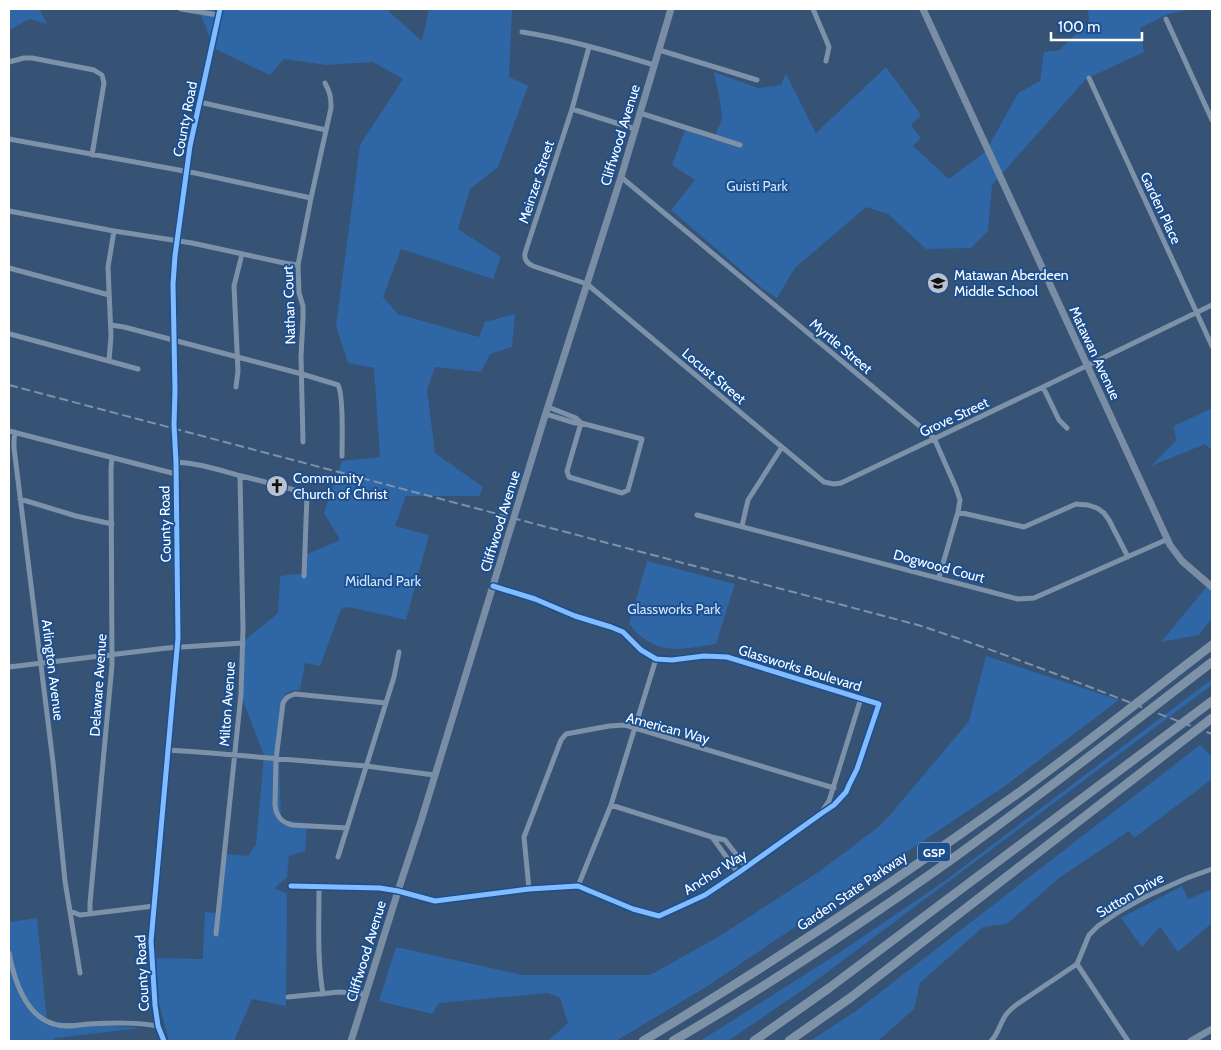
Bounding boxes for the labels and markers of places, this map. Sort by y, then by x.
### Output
place label: Matawan Aberdeen Middle School [954,266,1069,300]
school or university icon: Matawan Aberdeen Middle School [926,271,950,295]
place label: Community Church of Christ [293,469,388,503]
church icon: Community Church of Christ [265,474,289,498]

